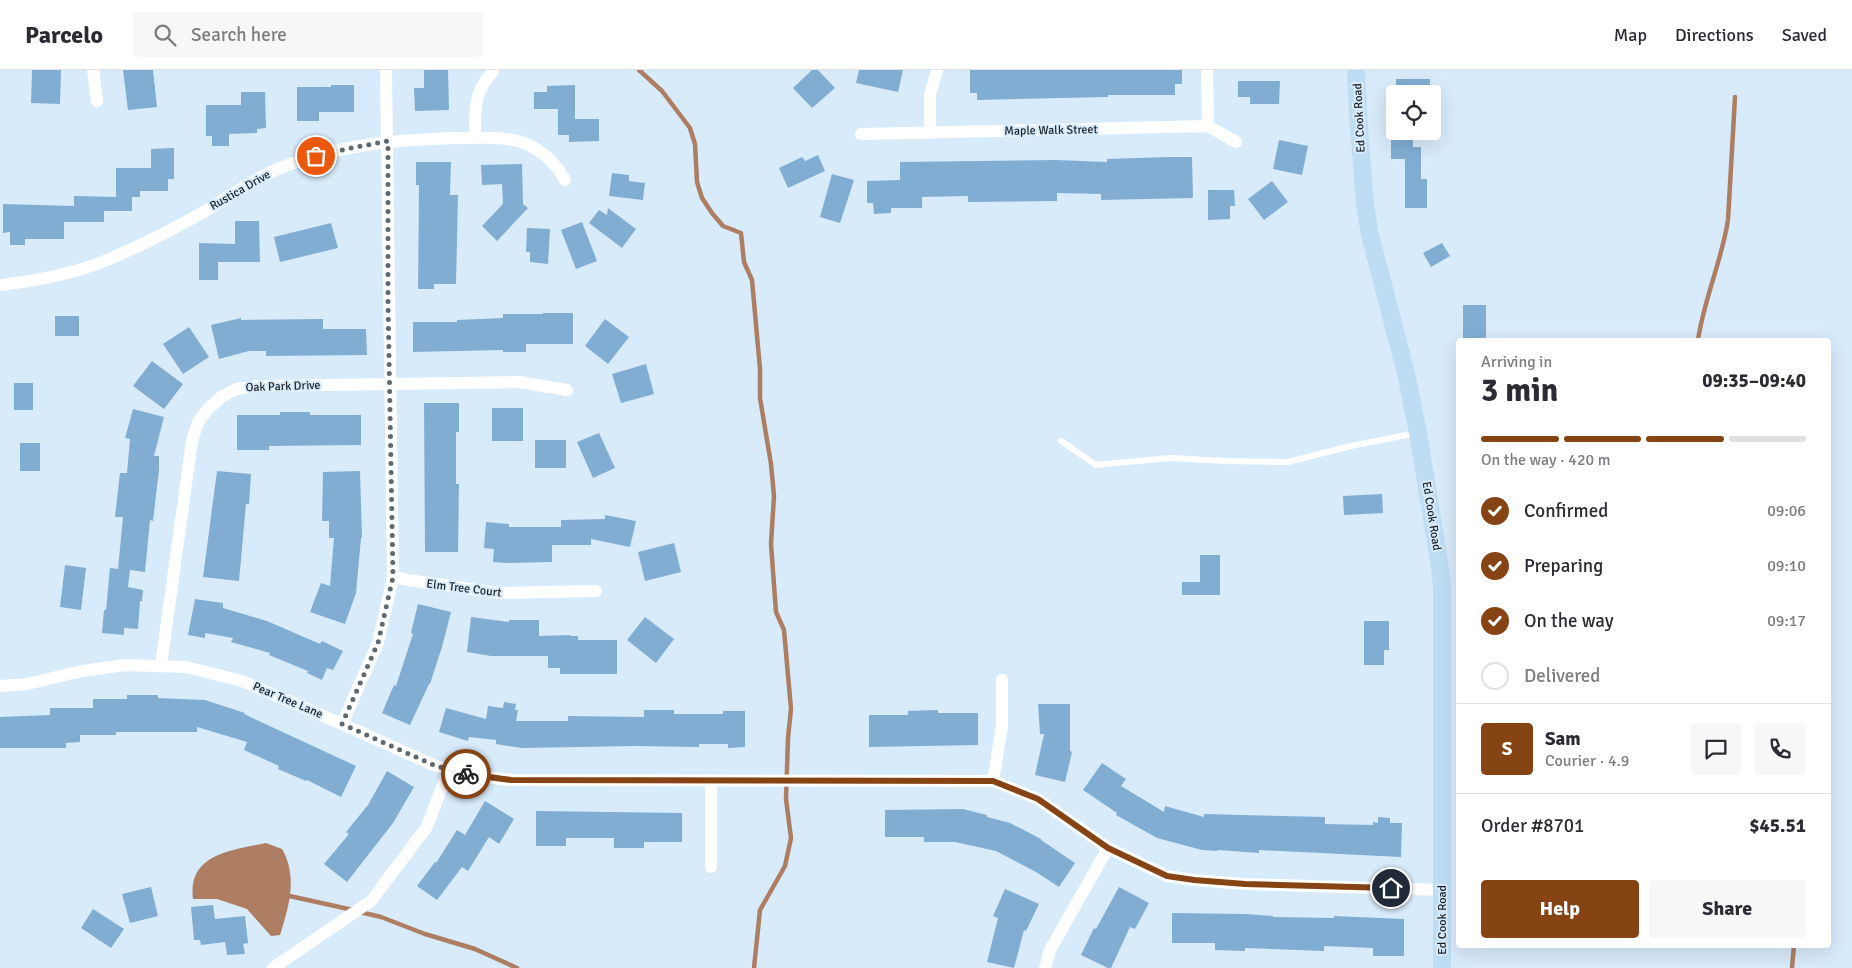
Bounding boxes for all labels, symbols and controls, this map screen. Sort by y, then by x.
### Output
search box [133,12,483,57]
text: Parcelo [25,20,103,50]
icon: search [151,21,179,49]
text: Search here [191,23,287,47]
text: Map [1614,24,1647,46]
text: Directions [1675,24,1754,46]
text: Saved [1782,24,1827,46]
street label: Ed Cook Road [1350,83,1369,153]
map controls [1386,85,1441,140]
button: locate [1386,85,1441,140]
street label: Maple Walk Street [1004,122,1098,139]
pin [295,135,337,177]
icon: bag [302,142,330,170]
street label: Rustica Drive [207,167,273,214]
text: Arriving in [1481,352,1552,372]
text: 09:35–09:40 [1702,369,1806,393]
text: 3 min [1481,371,1558,410]
street label: Oak Park Drive [245,378,321,395]
text: On the way · 420 m [1481,450,1611,470]
street label: Ed Cook Road [1419,481,1444,552]
icon: check [1481,497,1509,525]
text: Confirmed [1524,499,1608,523]
text: 09:06 [1767,501,1806,521]
icon: check [1481,552,1509,580]
text: Preparing [1524,554,1603,578]
text: 09:10 [1767,556,1806,576]
street label: Elm Tree Court [426,576,502,601]
icon: check [1481,607,1509,635]
text: On the way [1524,609,1614,633]
text: 09:17 [1767,611,1806,631]
text: Delivered [1524,664,1600,688]
street label: Pear Tree Lane [251,679,325,722]
button: chat [1690,723,1742,775]
button: phone [1754,723,1806,775]
text: Sam [1545,727,1581,751]
text: S [1502,737,1512,761]
courier [441,749,491,799]
text: Courier · 4.9 [1545,751,1629,771]
icon: bike [452,760,480,788]
text: Order #8701 [1481,814,1584,838]
text: $45.51 [1749,814,1806,838]
pin [1370,867,1412,909]
icon: home [1377,874,1405,902]
button: Help [1481,880,1639,938]
button: Share [1649,880,1806,938]
street label: Ed Cook Road [1435,885,1450,955]

